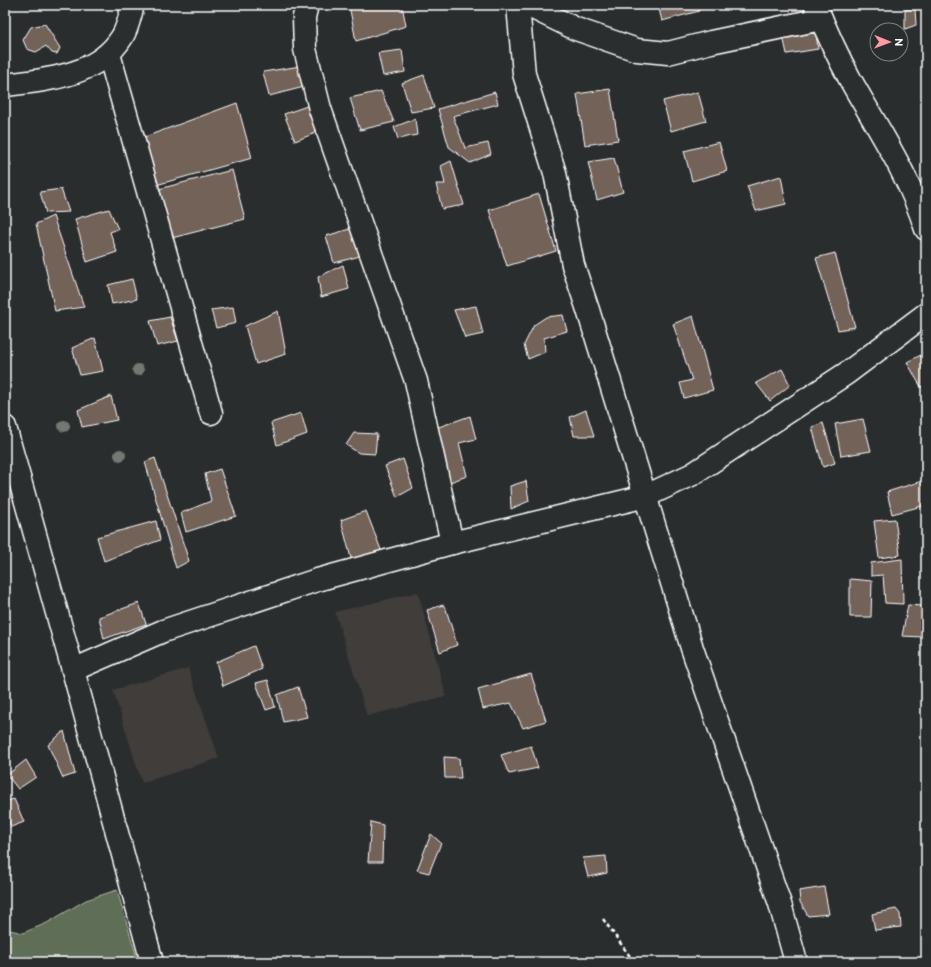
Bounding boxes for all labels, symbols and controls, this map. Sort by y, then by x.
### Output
north arrow [869,22,909,62]
text: N [892,38,905,46]

